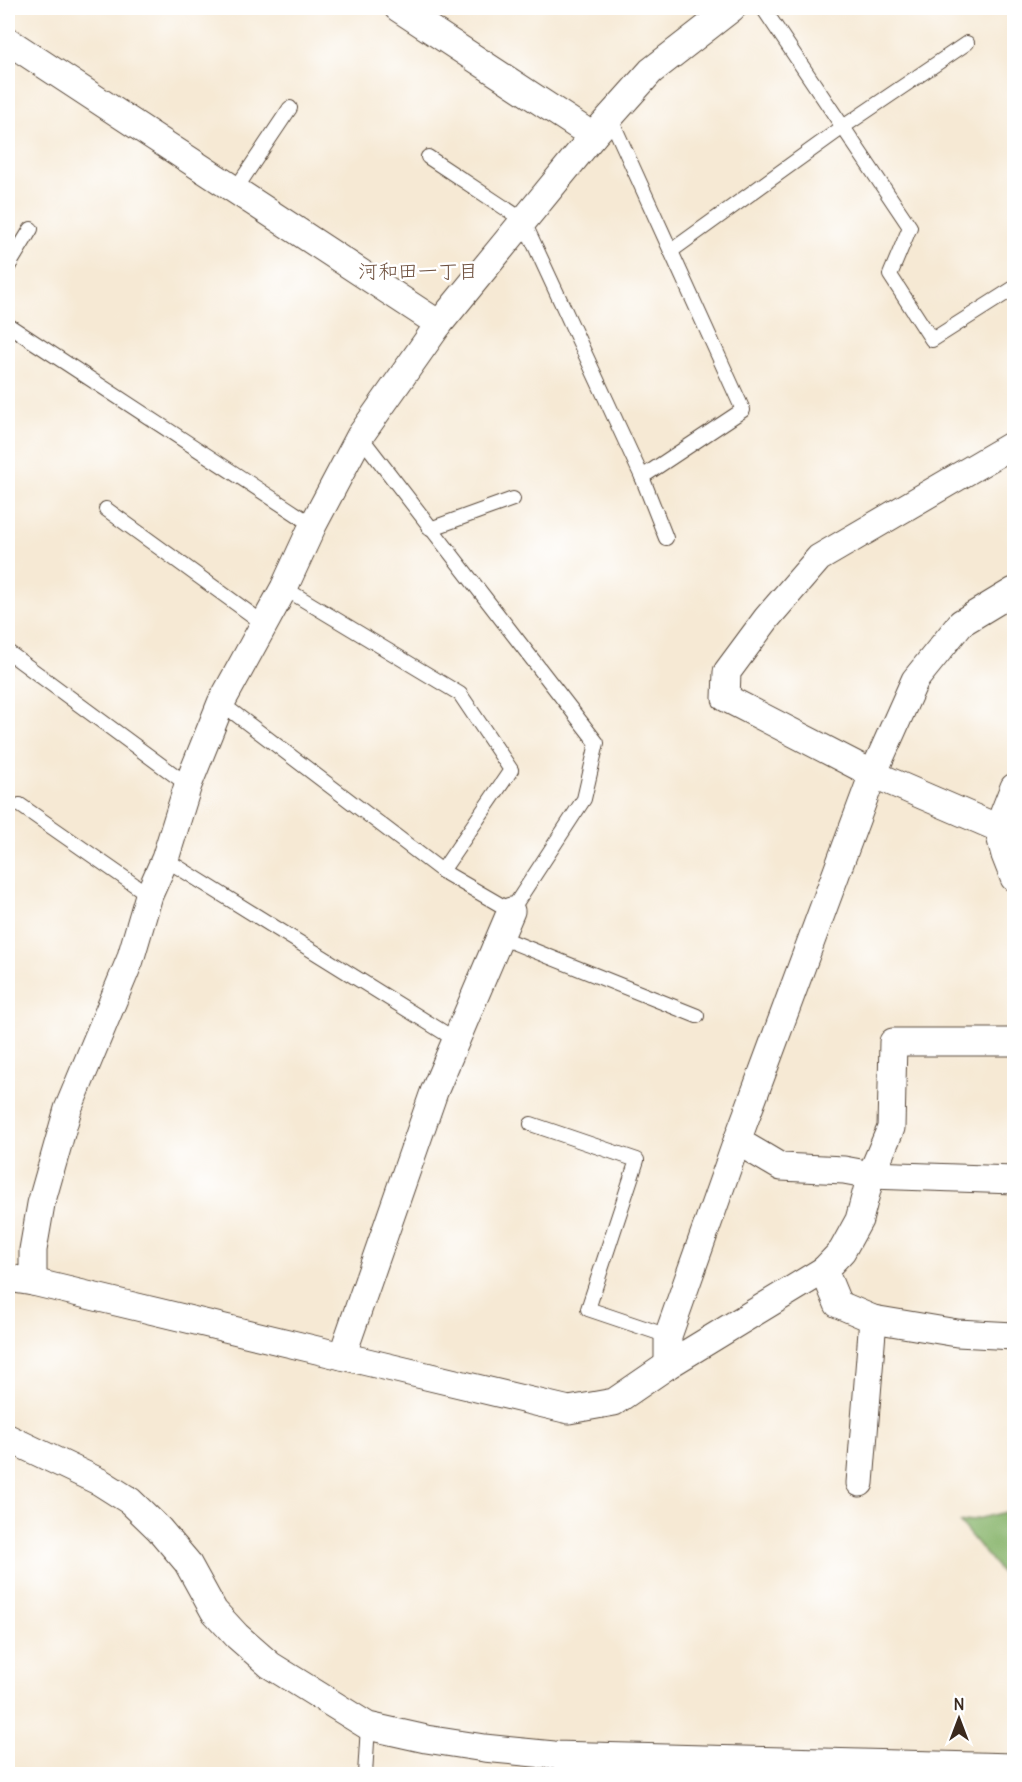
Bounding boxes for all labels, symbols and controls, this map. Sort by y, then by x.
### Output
district label: 河和田一丁目 [358,258,478,283]
north arrow [929,1689,989,1749]
text: N [953,1694,965,1714]

